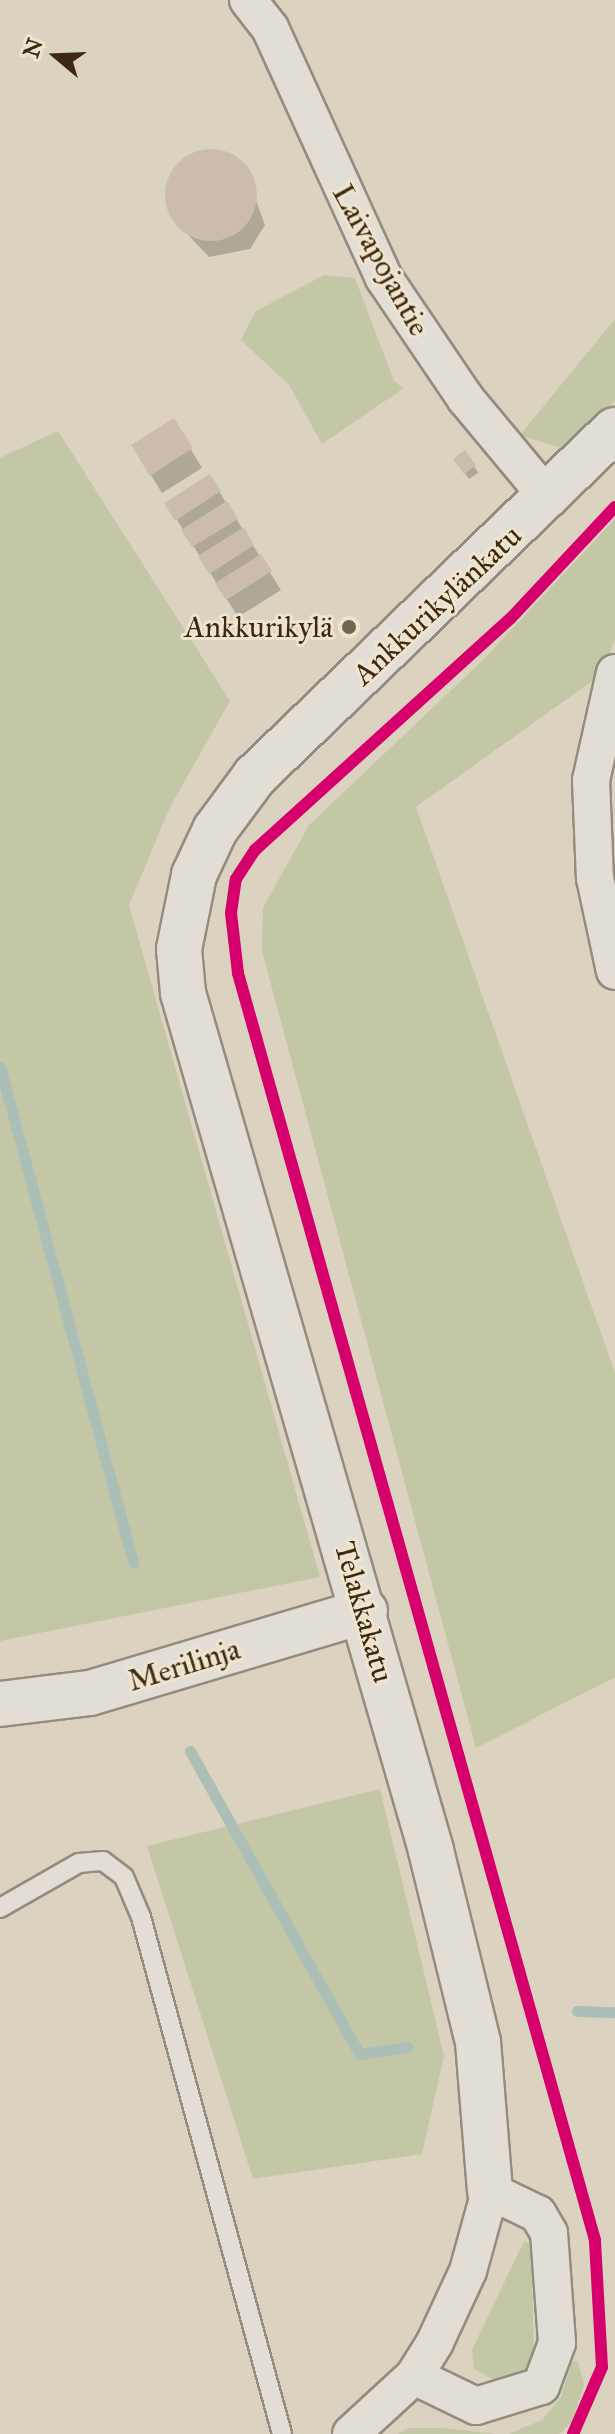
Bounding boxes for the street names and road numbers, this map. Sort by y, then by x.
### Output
street label: Laivapojantie [325,178,437,342]
street label: Ankkurikylänkatu [345,518,529,692]
street label: Telakkakatu [327,1537,401,1687]
street label: Merilinja [124,1631,244,1699]

